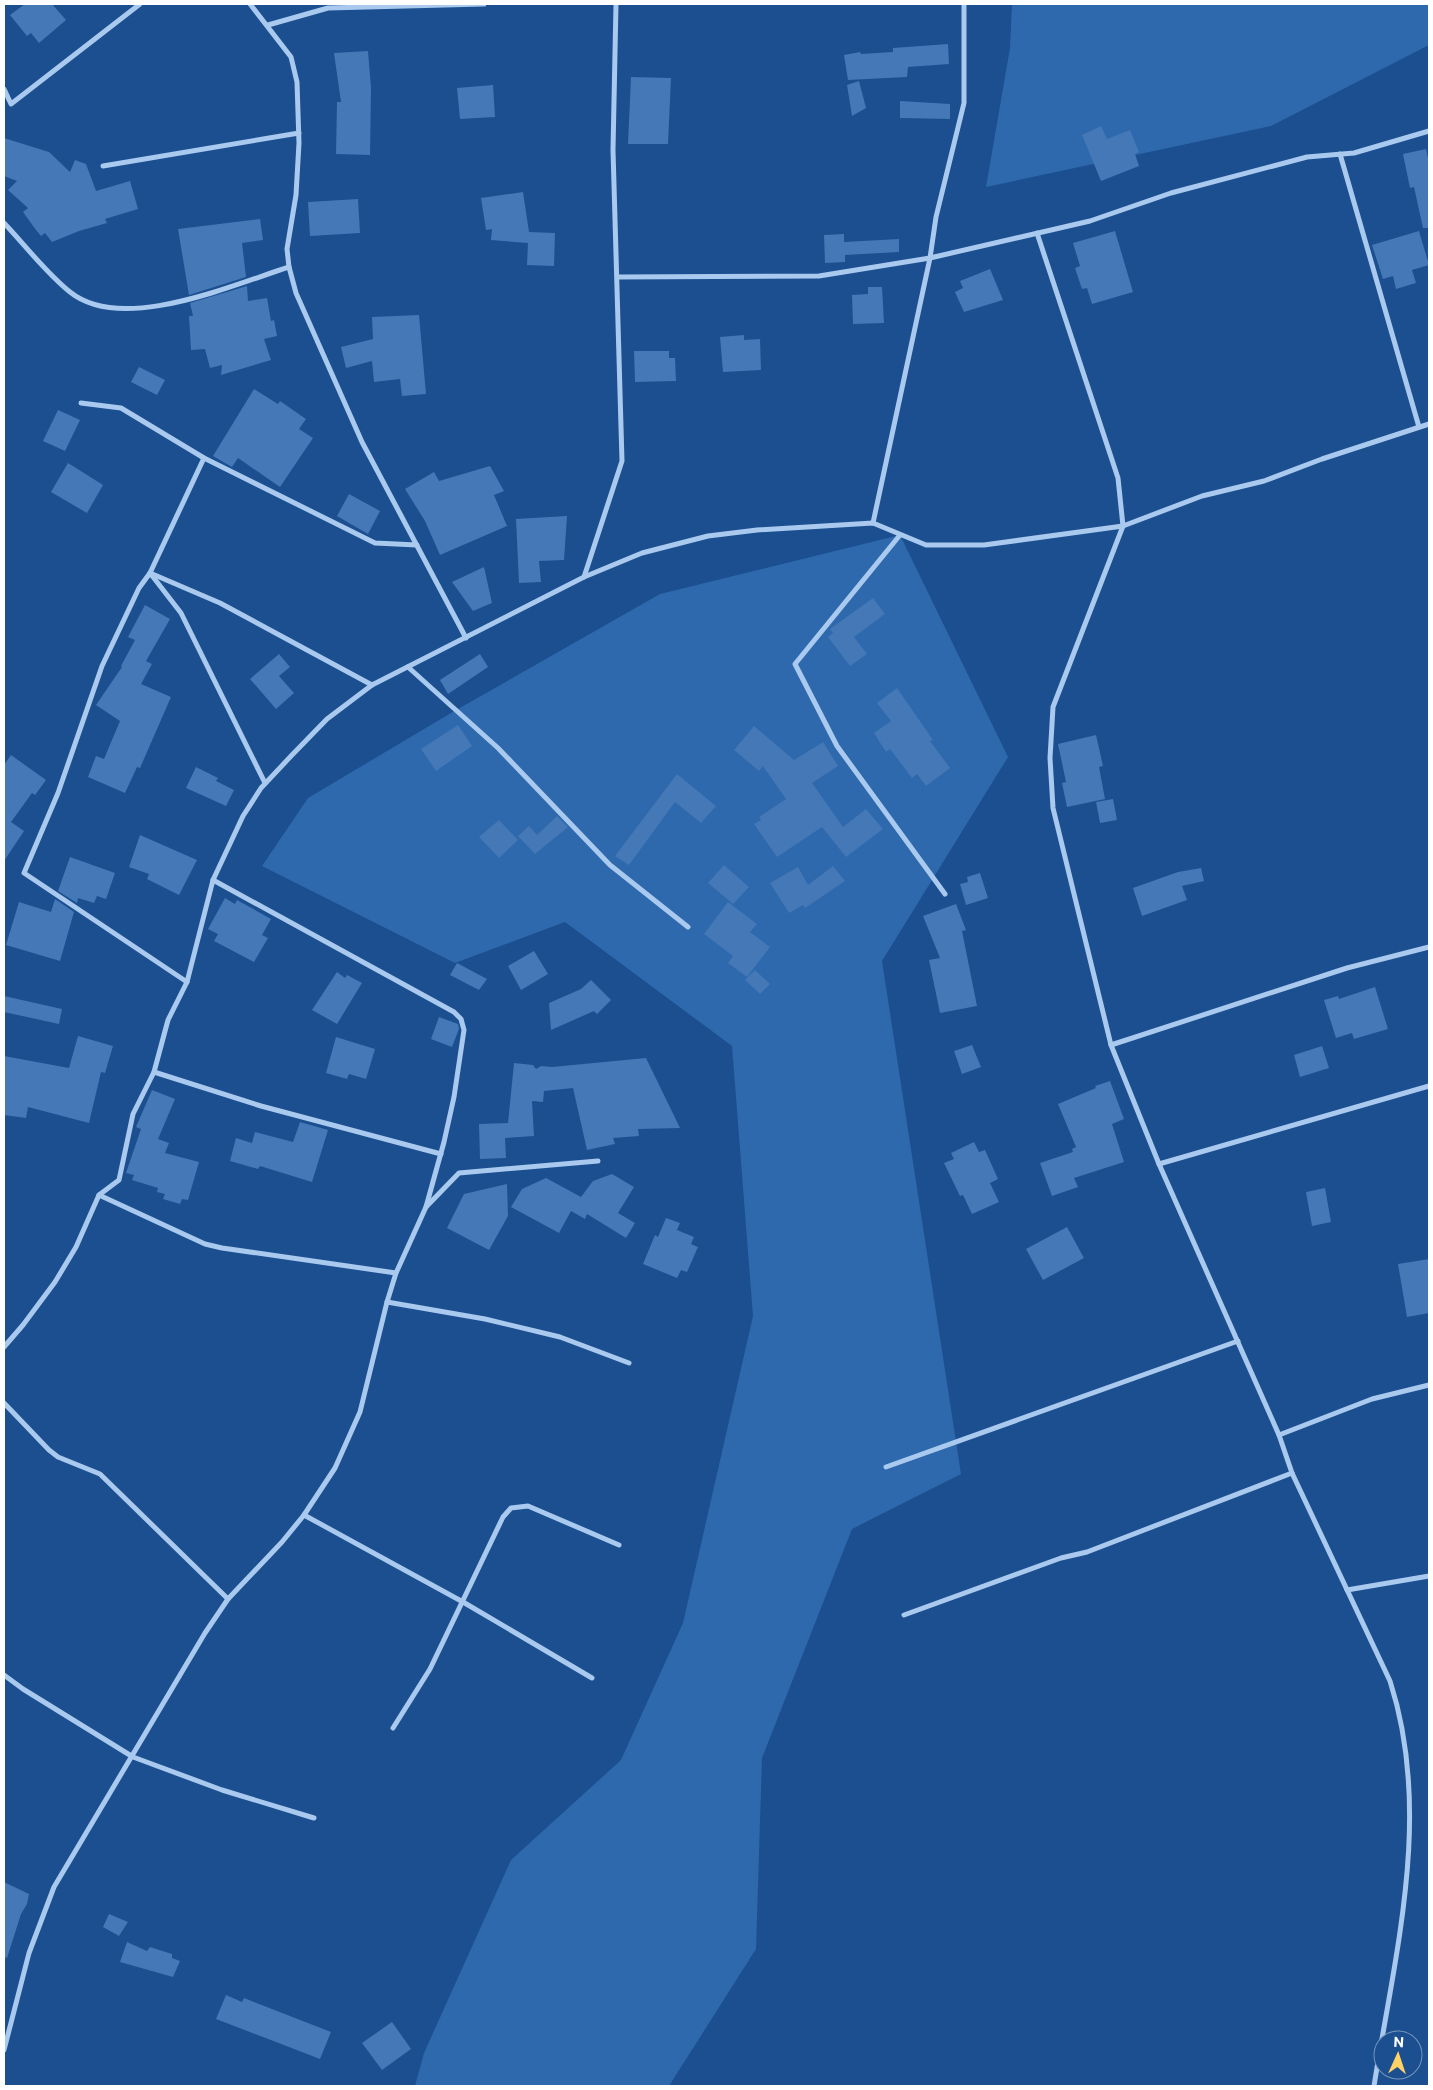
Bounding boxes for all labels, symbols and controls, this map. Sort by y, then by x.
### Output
north arrow [1373,2030,1423,2080]
text: N [1393,2033,1404,2050]

